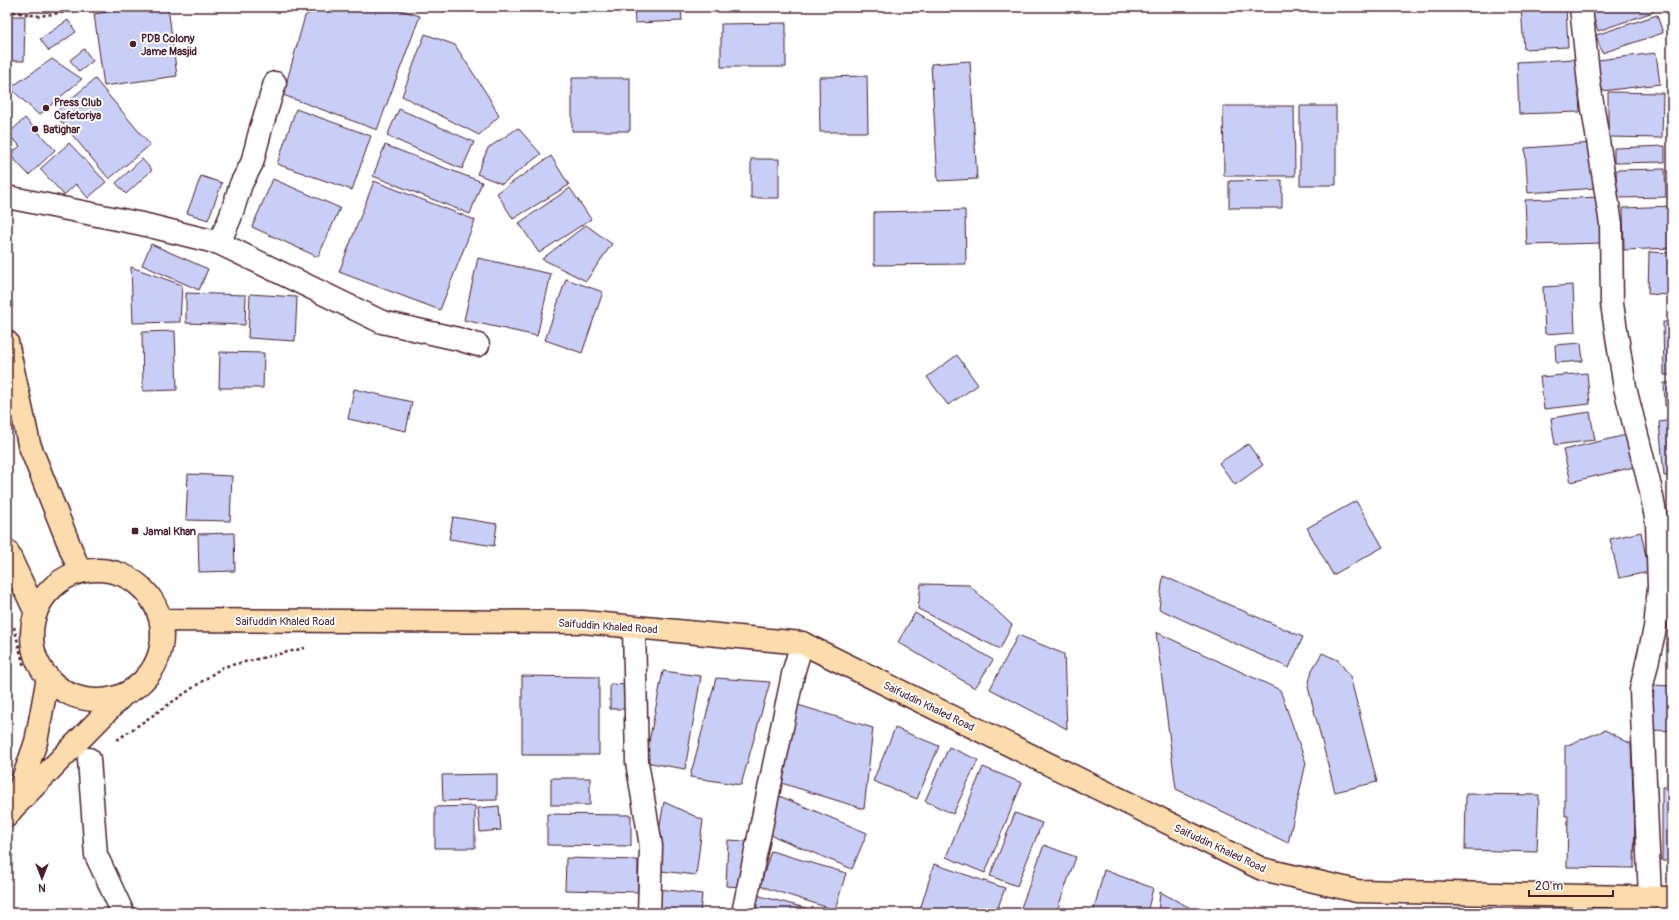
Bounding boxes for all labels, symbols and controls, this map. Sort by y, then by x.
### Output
place label: PDB Colony Jame Masjid [141,32,197,58]
marker: PDB Colony Jame Masjid [128,39,138,49]
place label: Press Club Cafetoriya [54,96,102,122]
marker: Press Club Cafetoriya [41,103,51,113]
place label: Batighar [43,123,81,136]
marker: Batighar [30,124,40,134]
place label: Jamal Khan [143,525,196,538]
marker: Jamal Khan [130,526,140,536]
street label: Saifuddin Khaled Road [235,615,335,628]
street label: Saifuddin Khaled Road [558,617,658,636]
street label: Saifuddin Khaled Road [881,679,976,734]
street label: Saifuddin Khaled Road [1172,821,1268,875]
north arrow [22,858,62,898]
scale bar [1529,872,1613,898]
text: 20 m [1535,879,1564,894]
text: N [38,881,46,894]

